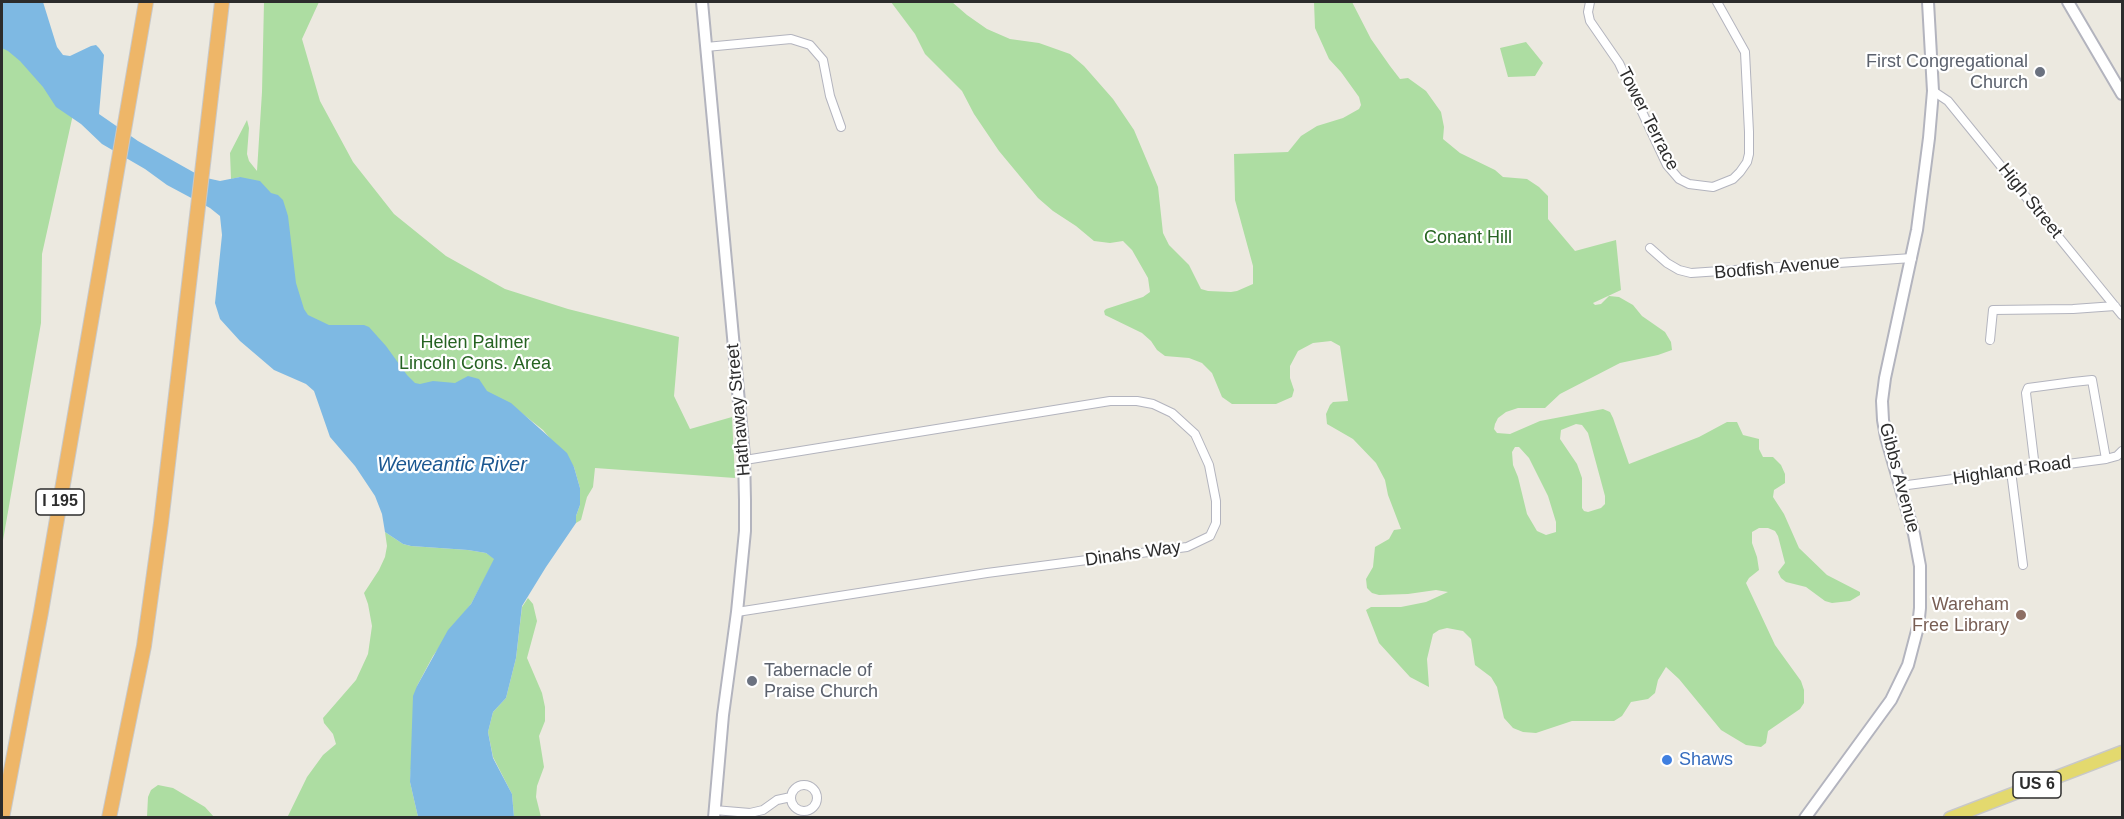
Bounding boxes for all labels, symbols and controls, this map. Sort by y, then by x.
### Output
place label: First Congregational Church [1866,51,2028,94]
street label: Tower Terrace [1613,64,1683,174]
marker: First Congregational Church [2033,65,2047,79]
street label: High Street [1993,159,2067,243]
park label: Conant Hill [1424,227,1512,249]
street label: Bodfish Avenue [1713,252,1841,284]
park label: Helen Palmer Lincoln Cons. Area [399,332,551,374]
street label: Hathaway Street [722,343,756,477]
street label: Gibbs Avenue [1874,421,1924,535]
street label: Highland Road [1952,452,2072,490]
water label: Weweantic River [377,453,527,477]
road number: I 195 [36,489,84,515]
street label: Dinahs Way [1084,537,1182,571]
place label: Wareham Free Library [1912,594,2009,636]
marker: Wareham Free Library [2014,608,2028,622]
place label: Tabernacle of Praise Church [764,660,878,702]
marker: Tabernacle of Praise Church [745,674,759,688]
place label: Shaws [1679,749,1733,771]
marker: Shaws [1660,753,1674,767]
road number: US 6 [2013,772,2061,798]

